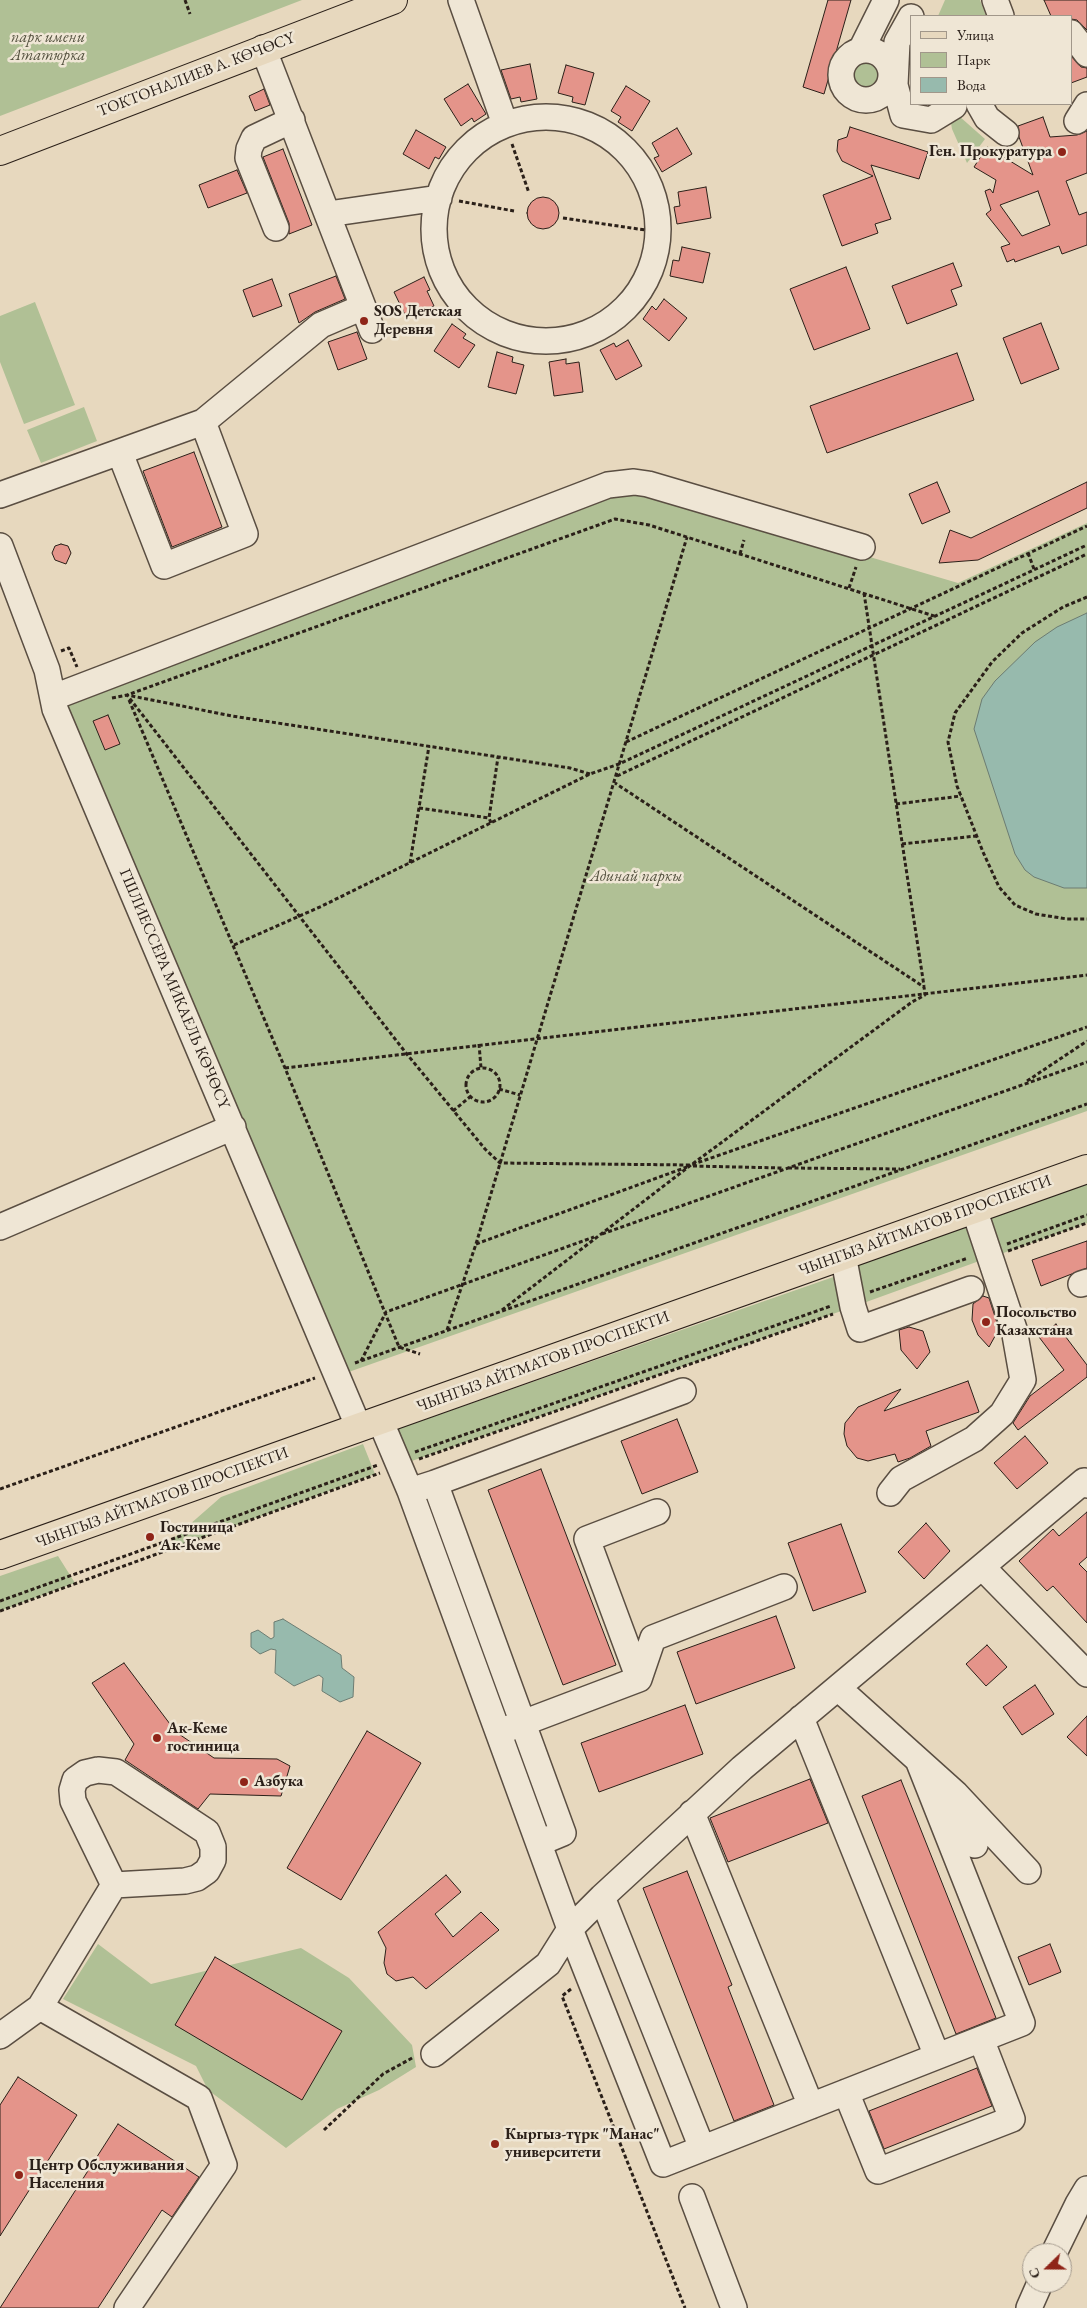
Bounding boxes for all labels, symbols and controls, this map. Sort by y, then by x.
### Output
legend [910,15,1072,105]
text: Улица [957,25,994,44]
park label: парк имени Ататюрка [11,28,85,66]
street label: ТОКТОНАЛИЕВ А. КӨЧӨСҮ [95,29,297,121]
text: Парк [957,50,990,69]
text: Вода [957,75,986,94]
place label: Ген. Прокуратура [929,142,1052,162]
marker: Ген. Прокуратура [1056,146,1068,158]
place label: SOS Детская Деревня [374,302,462,340]
marker: SOS Детская Деревня [358,315,370,327]
street label: ГШЛИЕССЕРА МИКАЕЛЬ КӨЧӨСҮ [115,866,233,1112]
park label: Адинай паркы [590,867,682,887]
street label: ЧЫНГЫЗ АЙТМАТОВ ПРОСПЕКТИ [796,1171,1054,1281]
place label: Посольство Казахстана [996,1303,1077,1341]
street label: ЧЫНГЫЗ АЙТМАТОВ ПРОСПЕКТИ [414,1307,672,1417]
marker: Посольство Казахстана [980,1316,992,1328]
street label: ЧЫНГЫЗ АЙТМАТОВ ПРОСПЕКТИ [33,1443,291,1553]
place label: Гостиница Ак-Кеме [160,1518,233,1556]
marker: Гостиница Ак-Кеме [144,1531,156,1543]
place label: Ак-Кеме гостиница [167,1719,240,1757]
marker: Ак-Кеме гостиница [151,1732,163,1744]
place label: Азбука [254,1772,303,1792]
marker: Азбука [238,1776,250,1788]
place label: Кыргыз-түрк "Манас" университети [505,2125,660,2163]
marker: Кыргыз-түрк "Манас" университети [489,2138,501,2150]
place label: Центр Обслуживания Населения [29,2156,184,2194]
marker: Центр Обслуживания Населения [13,2169,25,2181]
north arrow [1022,2243,1072,2293]
text: С [1024,2265,1044,2281]

